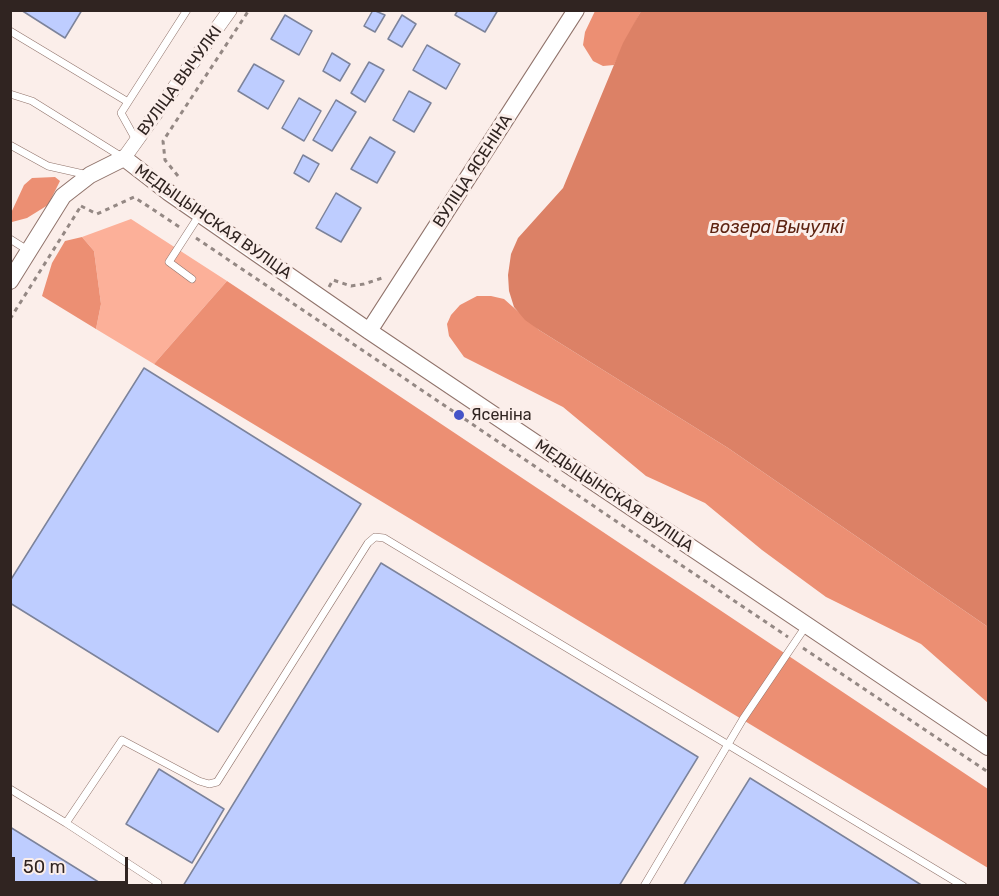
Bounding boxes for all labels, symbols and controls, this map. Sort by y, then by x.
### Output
street label: ВУЛІЦА ВЫЧУЛКІ [134,22,226,140]
street label: ВУЛІЦА ЯСЕНІНА [429,111,517,231]
street label: МЕДЫЦЫНСКАЯ ВУЛІЦА [131,160,295,284]
water label: возера Вычулкі [710,217,844,239]
place label: Ясеніна [471,405,532,425]
marker: Ясеніна [452,408,466,422]
street label: МЕДЫЦЫНСКАЯ ВУЛІЦА [531,436,697,556]
scale bar [15,845,130,883]
text: 50 m [23,856,66,878]

